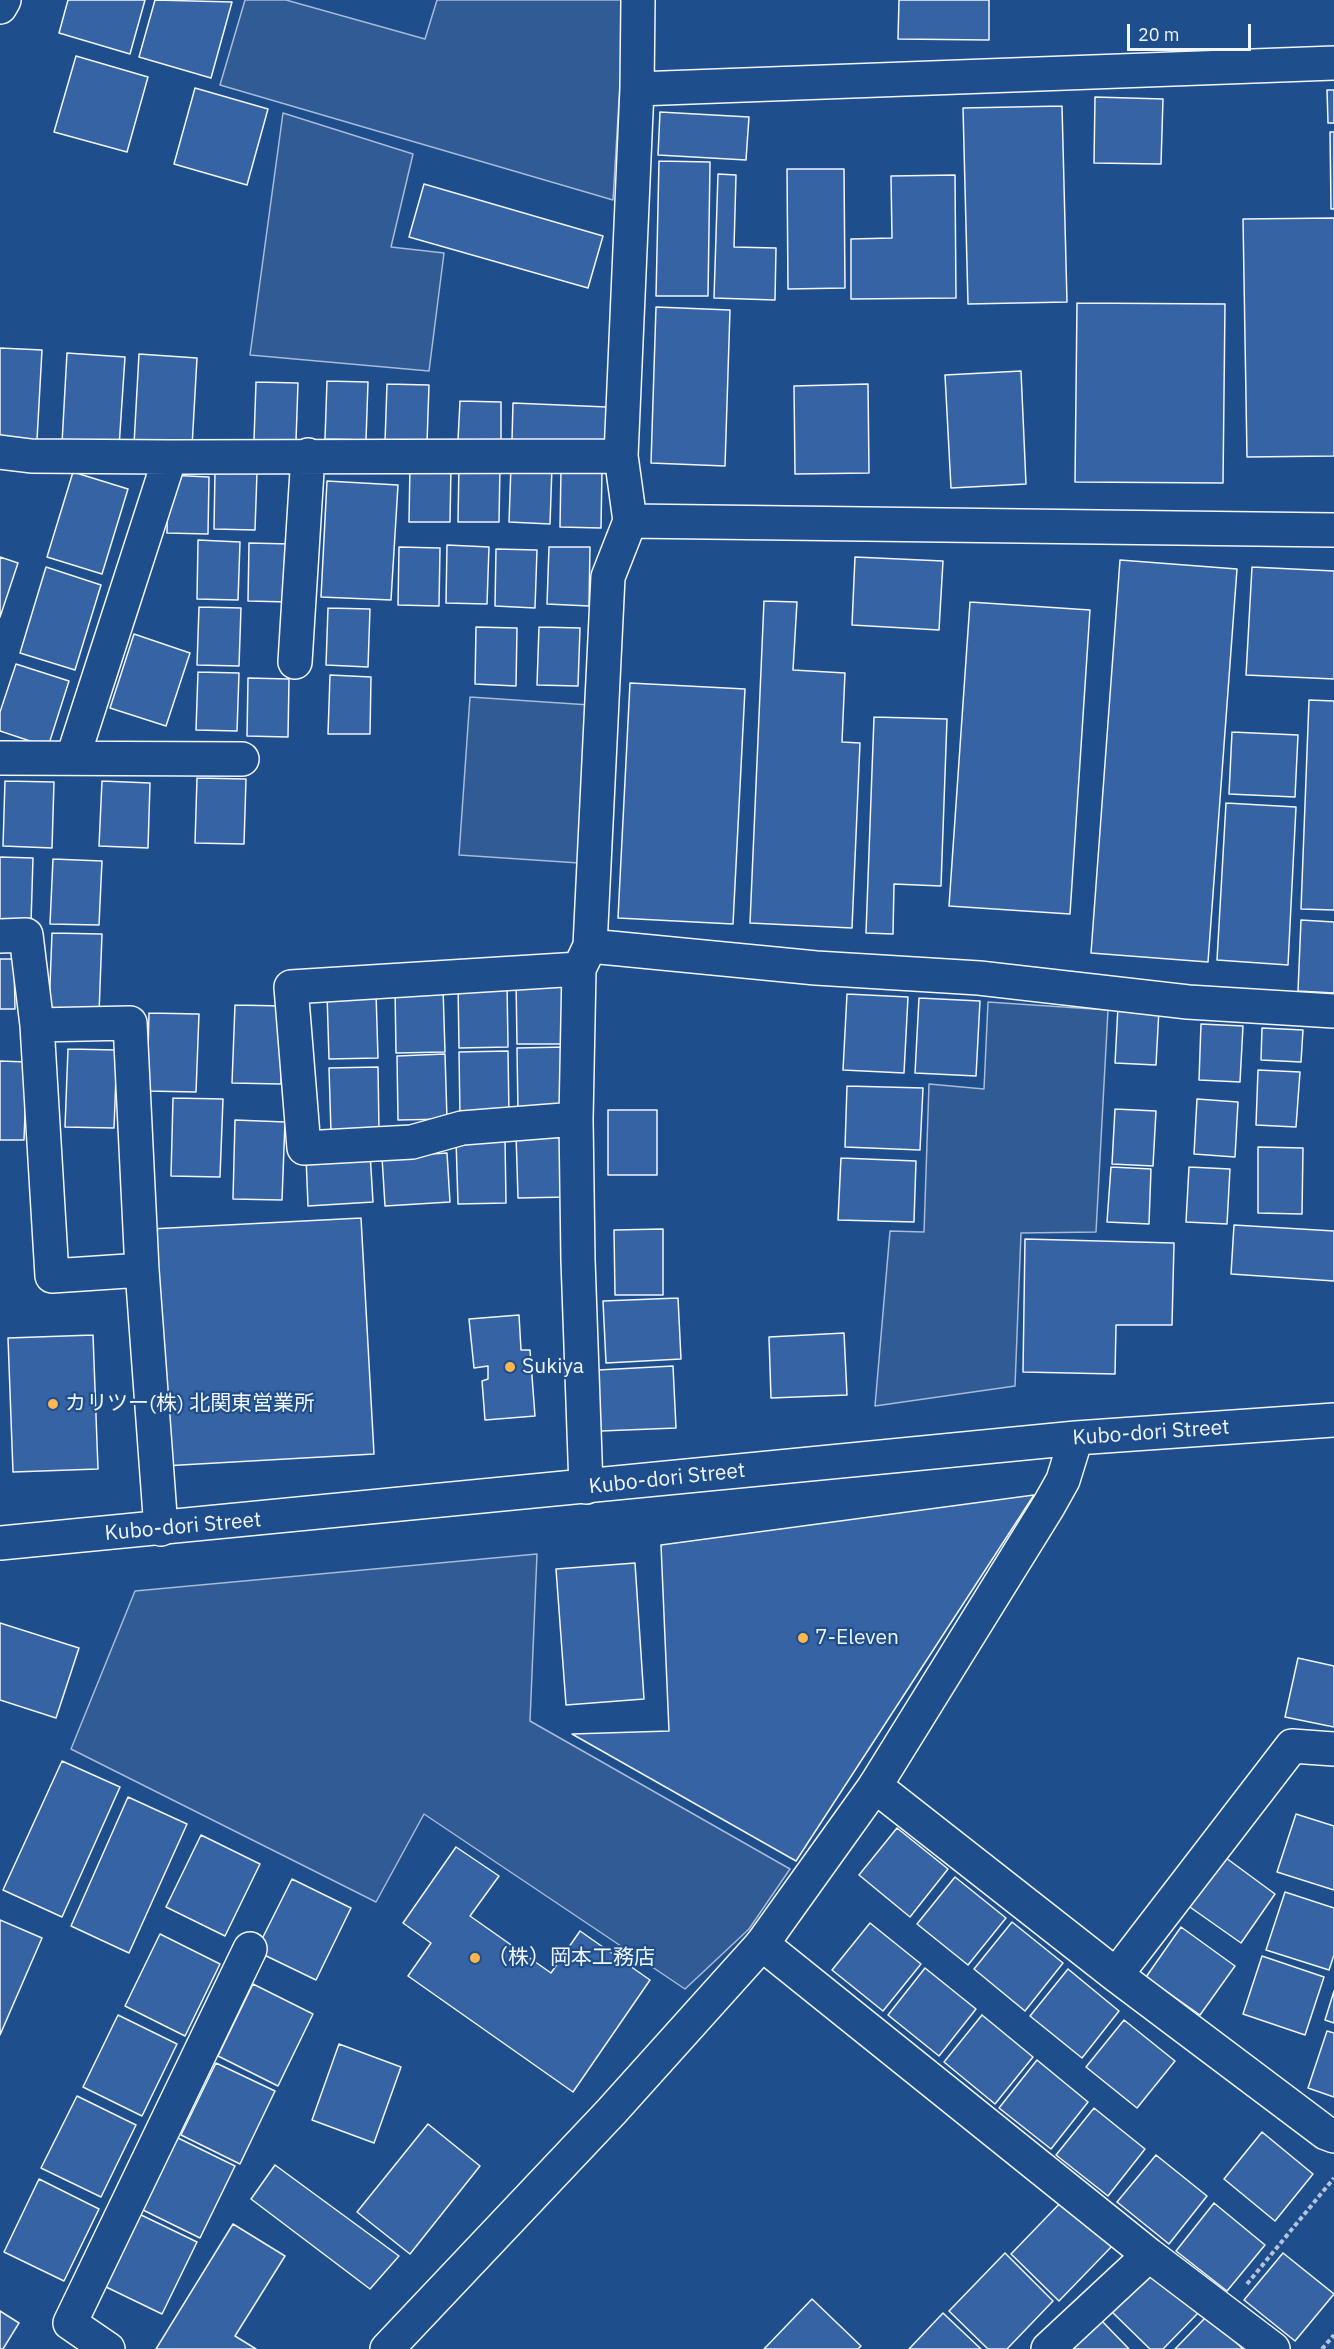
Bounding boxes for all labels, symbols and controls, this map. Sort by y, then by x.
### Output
scale bar [1130,12,1254,50]
text: 20 m [1138,23,1180,46]
place label: Sukiya [522,1354,584,1380]
marker: Sukiya [503,1360,517,1374]
place label: カリツー(株) 北関東営業所 [65,1391,315,1417]
marker: カリツー(株) 北関東営業所 [46,1397,60,1411]
street label: Kubo-dori Street [1072,1415,1230,1451]
street label: Kubo-dori Street [588,1458,746,1500]
street label: Kubo-dori Street [104,1508,262,1546]
place label: 7-Eleven [815,1625,899,1651]
marker: 7-Eleven [796,1631,810,1645]
place label: （株）岡本工務店 [487,1945,655,1971]
marker: （株）岡本工務店 [468,1951,482,1965]

